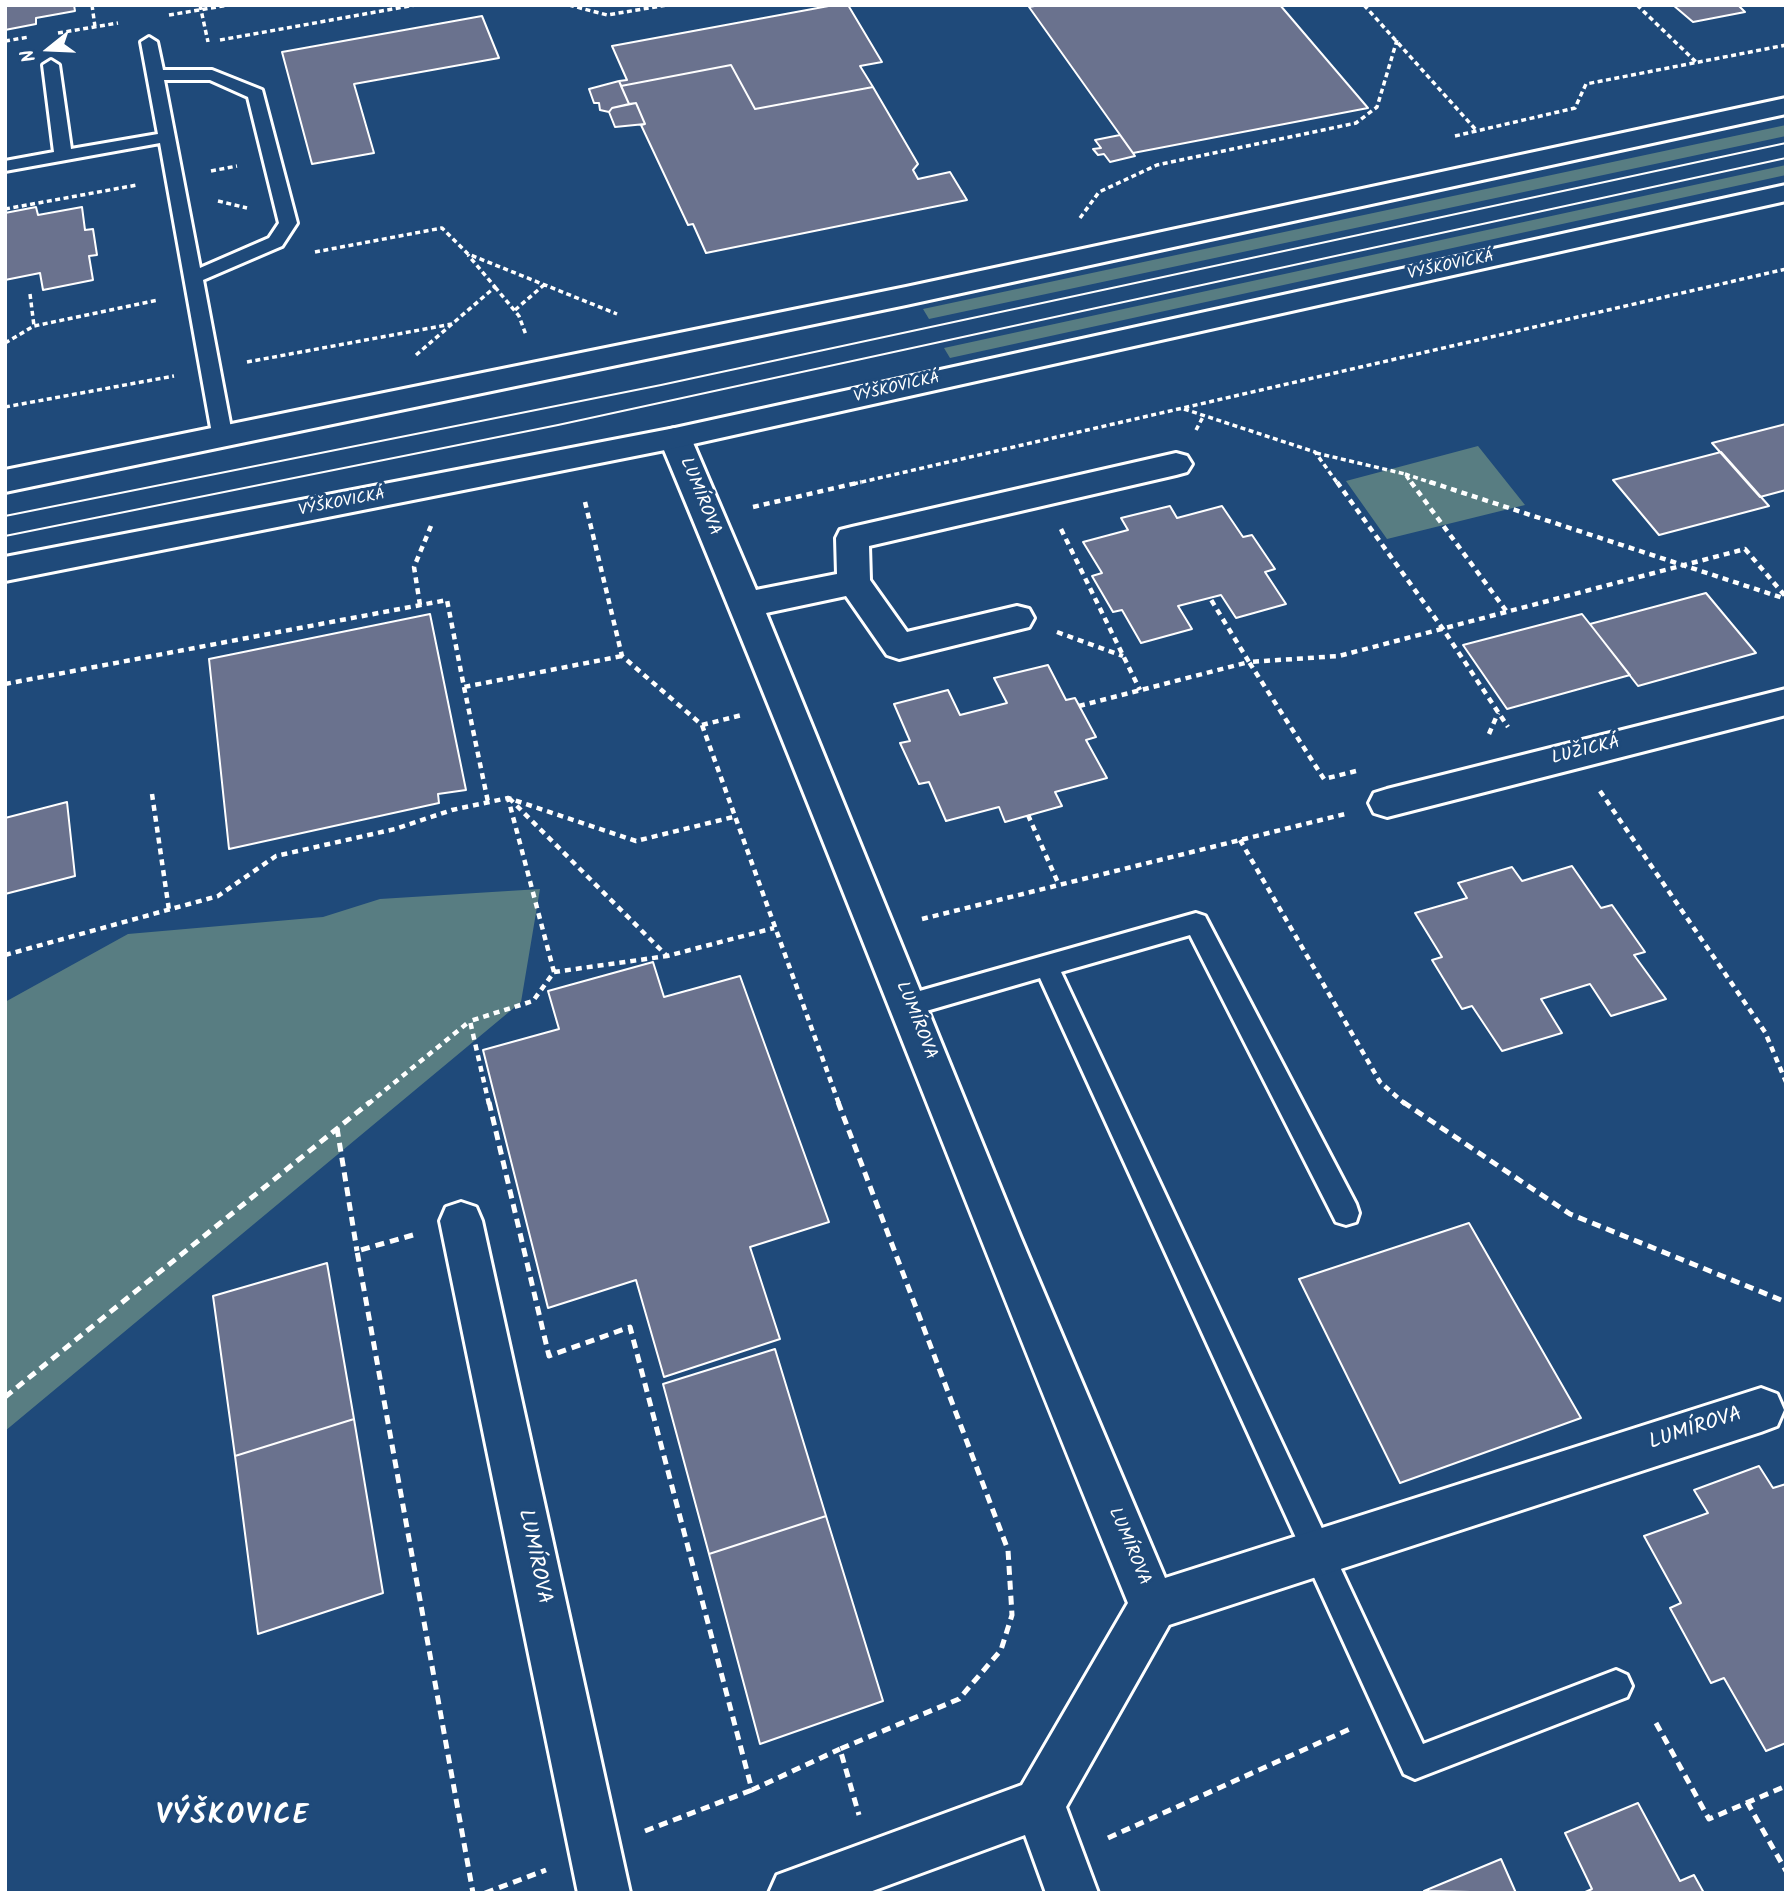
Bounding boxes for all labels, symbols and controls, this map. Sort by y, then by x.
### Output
north arrow [14,14,84,84]
text: N [13,45,45,66]
street label: VÝŠKOVICKÁ [1406,248,1496,286]
street label: VÝŠKOVICKÁ [852,370,942,408]
street label: LUMÍROVA [674,455,724,539]
street label: VÝŠKOVICKÁ [297,486,387,522]
street label: LUŽICKÁ [1550,733,1622,771]
street label: LUMÍROVA [890,979,940,1063]
street label: LUMÍROVA [1646,1403,1746,1457]
street label: LUMÍROVA [1102,1505,1154,1589]
street label: LUMÍROVA [511,1507,555,1607]
district label: VÝŠKOVICE [157,1801,309,1835]

